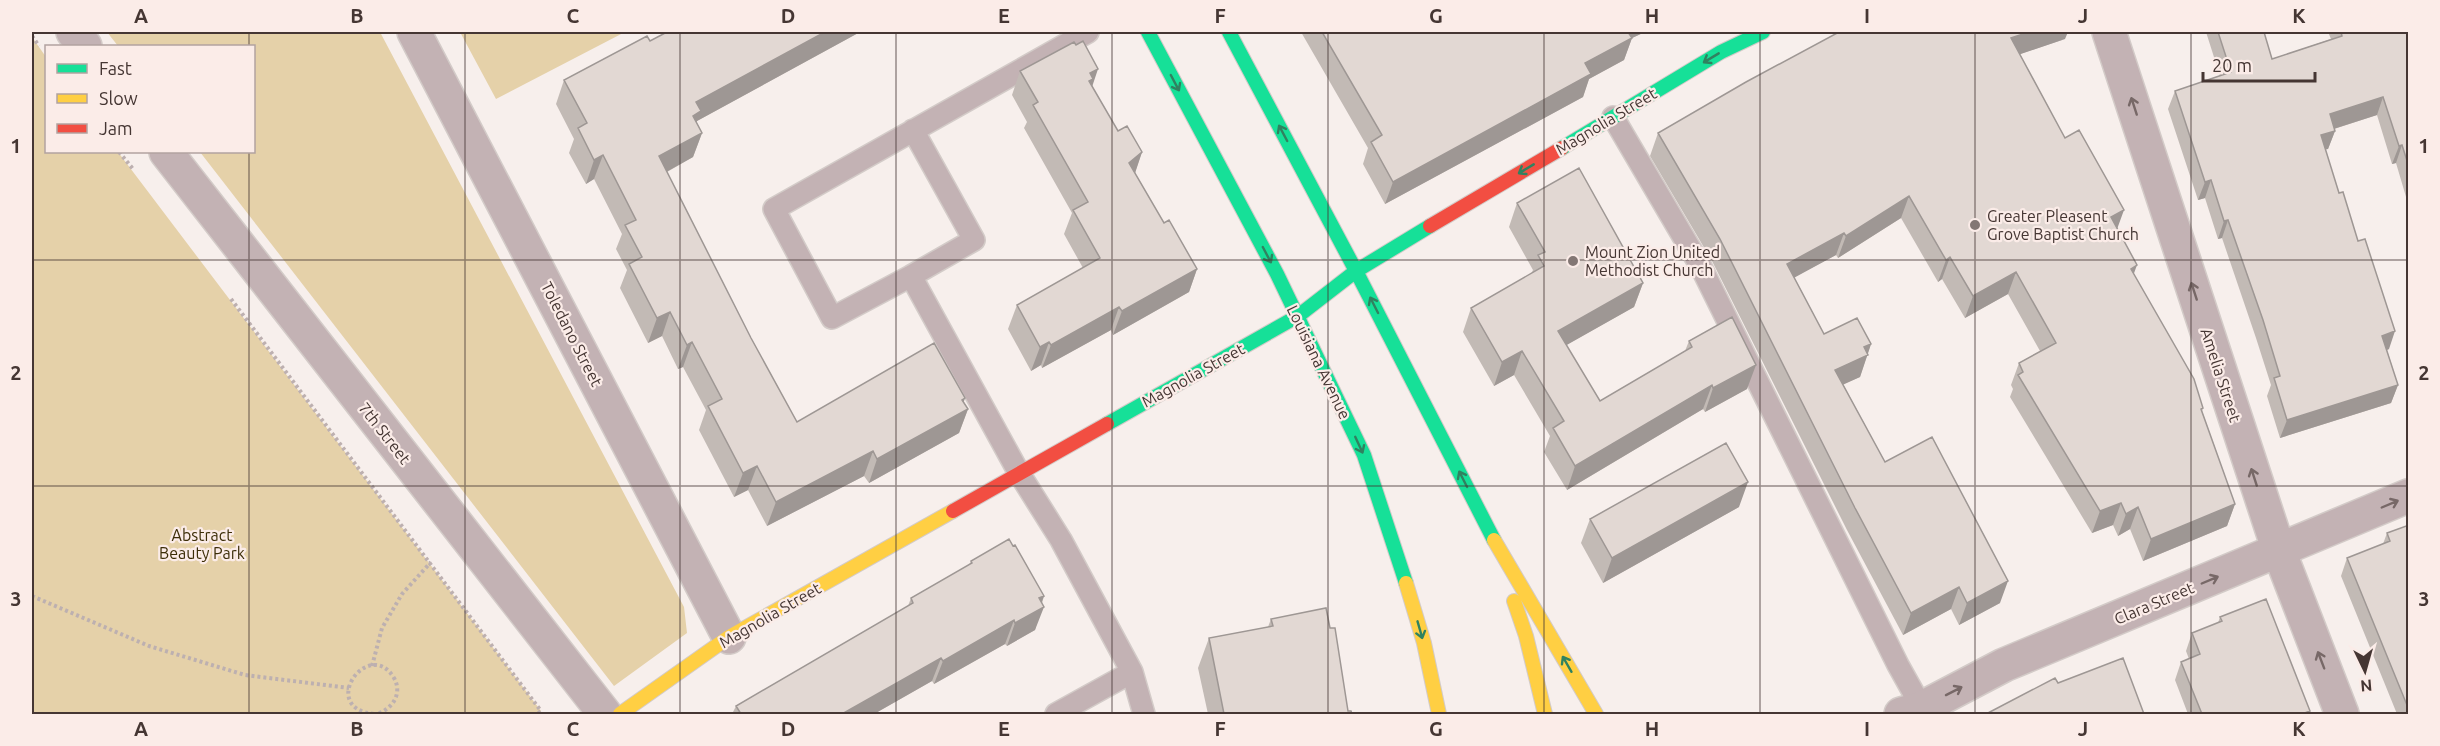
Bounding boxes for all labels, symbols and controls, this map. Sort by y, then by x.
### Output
text: A [134,4,148,27]
text: B [350,4,364,27]
text: C [567,4,580,27]
text: D [781,4,795,27]
text: E [998,4,1010,27]
text: F [1214,4,1226,27]
text: G [1429,4,1443,27]
text: H [1645,4,1659,27]
text: I [1864,4,1870,27]
text: J [2078,4,2088,27]
text: K [2292,4,2306,27]
legend [45,45,255,153]
scale bar [2203,45,2316,83]
one-way arrow [1703,53,1720,65]
text: 20 m [2212,55,2252,75]
text: Fast [99,58,132,78]
one-way arrow [1169,74,1181,91]
street label: Magnolia Street [1552,83,1660,158]
text: Slow [99,88,138,108]
one-way arrow [2127,97,2138,116]
text: Jam [99,118,133,138]
one-way arrow [1277,124,1288,142]
text: 1 [10,134,22,157]
text: 1 [2418,134,2430,157]
one-way arrow [1518,164,1535,176]
place label: Greater Pleasent Grove Baptist Church [1987,207,2139,243]
marker: Greater Pleasent Grove Baptist Church [1968,218,1982,232]
place label: Mount Zion United Methodist Church [1585,243,1720,279]
one-way arrow [1262,246,1273,264]
marker: Mount Zion United Methodist Church [1566,254,1580,268]
street label: Toledano Street [538,279,606,390]
one-way arrow [2188,282,2199,301]
one-way arrow [1368,297,1380,314]
street label: Louisiana Avenue [1284,302,1354,422]
street label: Amelia Street [2197,326,2245,425]
street label: Magnolia Street [1139,339,1248,411]
text: 2 [10,361,22,384]
text: 2 [2418,361,2430,384]
street label: 7th Street [355,399,415,468]
one-way arrow [1354,435,1366,453]
one-way arrow [2248,468,2259,487]
one-way arrow [1456,470,1468,488]
one-way arrow [2380,498,2398,509]
park label: Abstract Beauty Park [159,526,245,562]
one-way arrow [2200,574,2219,585]
street label: Magnolia Street [716,578,825,651]
street label: Clara Street [2111,578,2197,628]
text: 3 [10,587,22,610]
text: 3 [2418,587,2430,610]
one-way arrow [1415,620,1426,639]
north arrow [2335,641,2395,701]
one-way arrow [2315,651,2326,670]
one-way arrow [1561,656,1573,673]
text: N [2360,676,2373,695]
one-way arrow [1945,685,1963,696]
text: A [134,717,148,740]
text: B [350,717,364,740]
text: C [567,717,580,740]
text: D [781,717,795,740]
text: E [998,717,1010,740]
text: F [1214,717,1226,740]
text: G [1429,717,1443,740]
text: H [1645,717,1659,740]
text: I [1864,717,1870,740]
text: J [2078,717,2088,740]
text: K [2292,717,2306,740]

